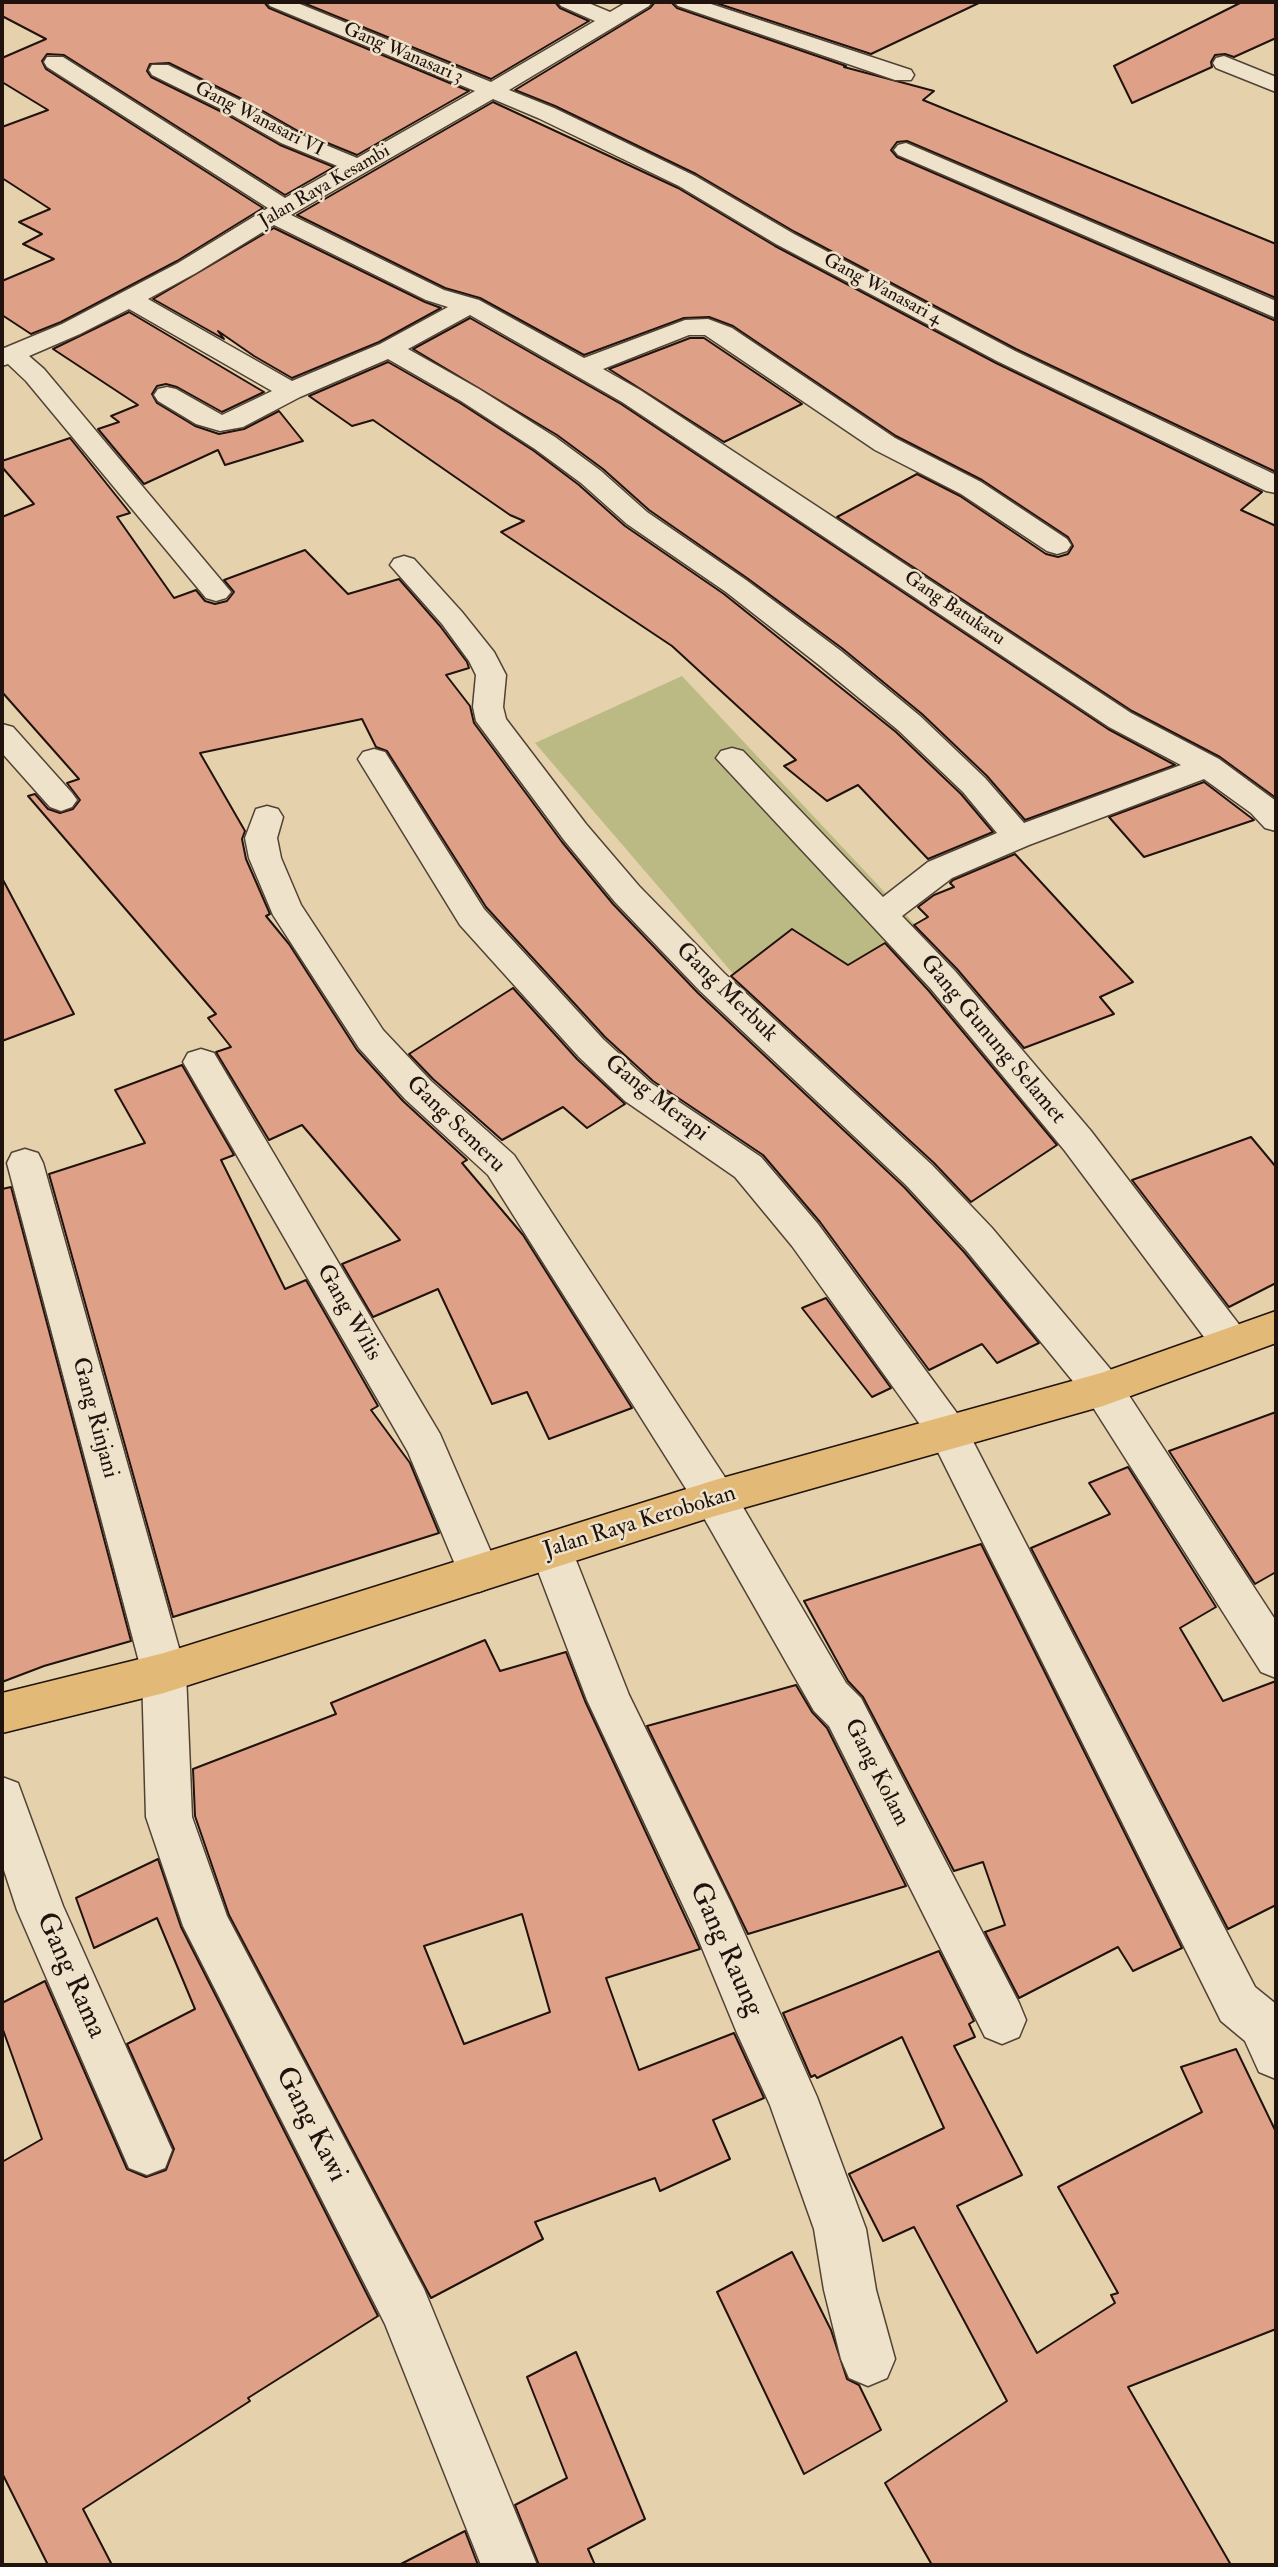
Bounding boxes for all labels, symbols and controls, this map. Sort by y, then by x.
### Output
street label: Gang Wanasari 3 [340,19,466,89]
street label: Gang Wanasari VI [191,78,327,162]
street label: Jalan Raya Kesambi [256,140,394,234]
street label: Gang Wanasari 4 [819,249,945,331]
street label: Gang Batukaru [899,567,1009,651]
street label: Gang Merbuk [669,938,783,1048]
street label: Gang Gunung Selamet [913,950,1071,1130]
street label: Gang Merapi [599,1050,713,1148]
street label: Gang Semeru [400,1071,510,1179]
street label: Gang Wilis [309,1260,387,1366]
street label: Gang Rinjani [65,1355,123,1481]
street label: Jalan Raya Kerobokan [540,1481,740,1565]
street label: Gang Kolam [837,1715,915,1831]
street label: Gang Raung [680,1878,770,2022]
street label: Gang Rama [27,1908,113,2044]
street label: Gang Kawi [267,2062,353,2188]

